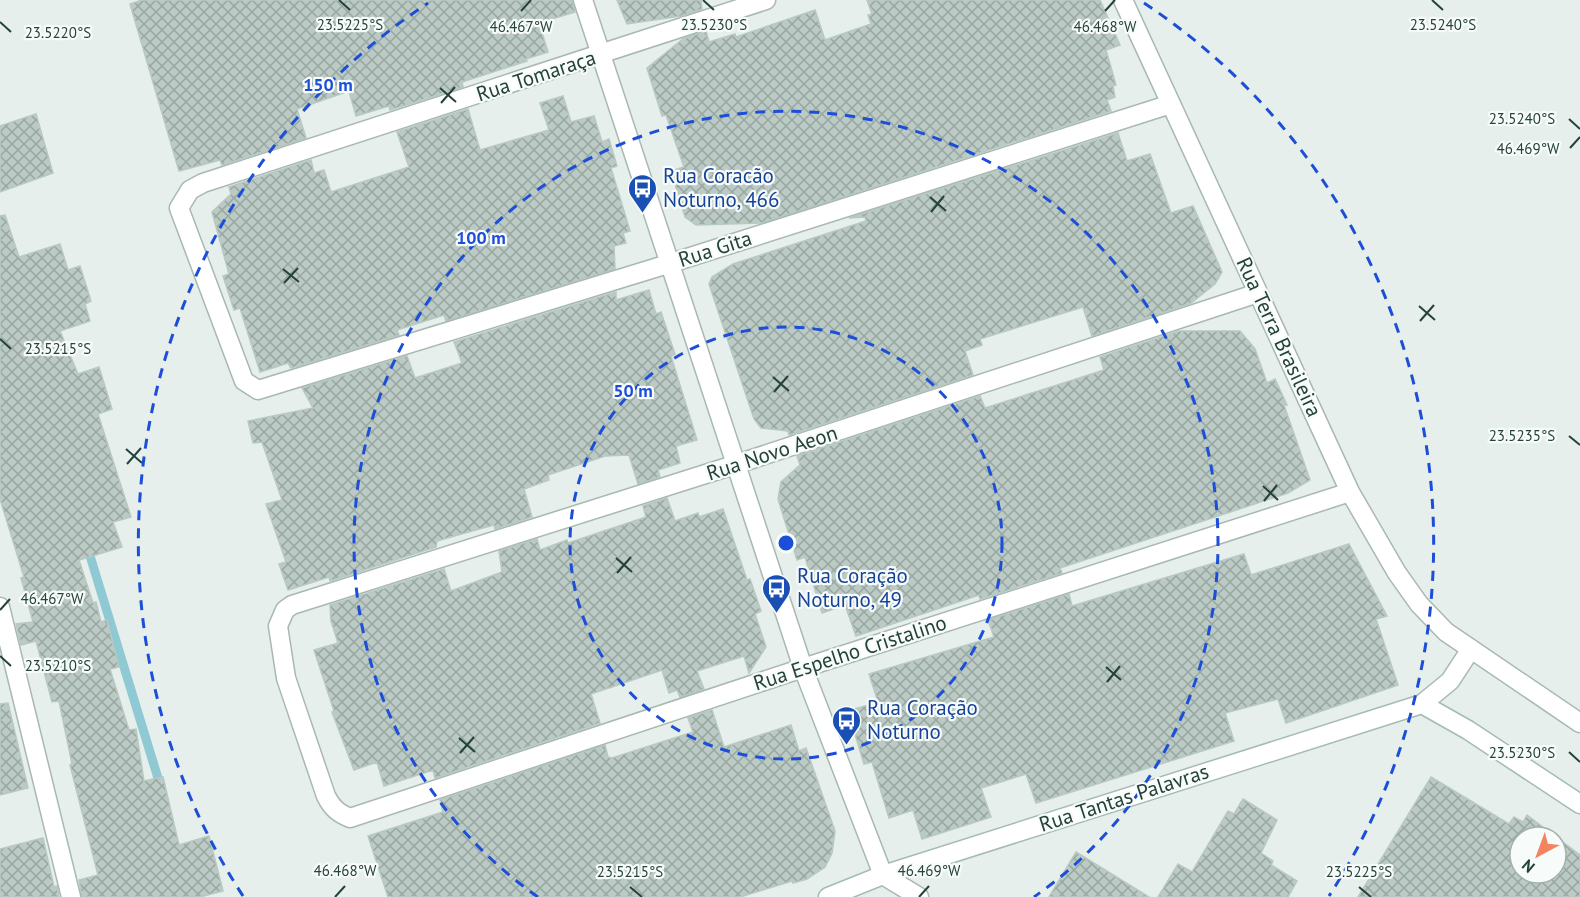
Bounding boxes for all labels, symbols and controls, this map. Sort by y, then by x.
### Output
text: 23.5225°S [317,15,383,34]
text: 23.5230°S [681,15,747,34]
text: 23.5240°S [1410,15,1476,34]
text: 46.467°W [490,17,553,36]
text: 46.468°W [1074,17,1137,36]
text: 23.5220°S [25,23,91,42]
street label: Rua Tomaraça [473,44,599,108]
text: 150 m [303,73,353,96]
text: 23.5240°S [1489,109,1555,128]
text: 46.469°W [1497,139,1560,158]
place label: Rua Coracão Noturno, 466 [663,162,780,213]
bus stop icon: Rua Coracão Noturno, 466 [626,172,658,214]
street label: Rua Gita [675,224,755,273]
text: 100 m [456,226,506,249]
street label: Rua Terra Brasileira [1231,253,1328,421]
text: 23.5215°S [25,339,91,358]
text: 50 m [613,379,653,402]
street label: Rua Novo Aeon [703,419,841,486]
text: 23.5235°S [1489,426,1555,445]
centre of rings [776,533,796,553]
place label: Rua Coração Noturno, 49 [797,562,908,613]
bus stop icon: Rua Coração Noturno, 49 [760,572,792,614]
text: 46.467°W [21,589,84,608]
street label: Rua Espelho Cristalino [750,609,950,696]
text: 23.5210°S [25,656,91,675]
place label: Rua Coração Noturno [867,694,978,745]
bus stop icon: Rua Coração Noturno [830,704,862,746]
text: 23.5230°S [1489,743,1555,762]
street label: Rua Tantas Palavras [1036,757,1212,838]
north arrow [1508,825,1568,885]
text: N [1518,855,1539,877]
text: 46.468°W [314,861,377,880]
text: 46.469°W [898,861,961,880]
text: 23.5215°S [597,862,663,881]
text: 23.5225°S [1326,862,1392,881]

